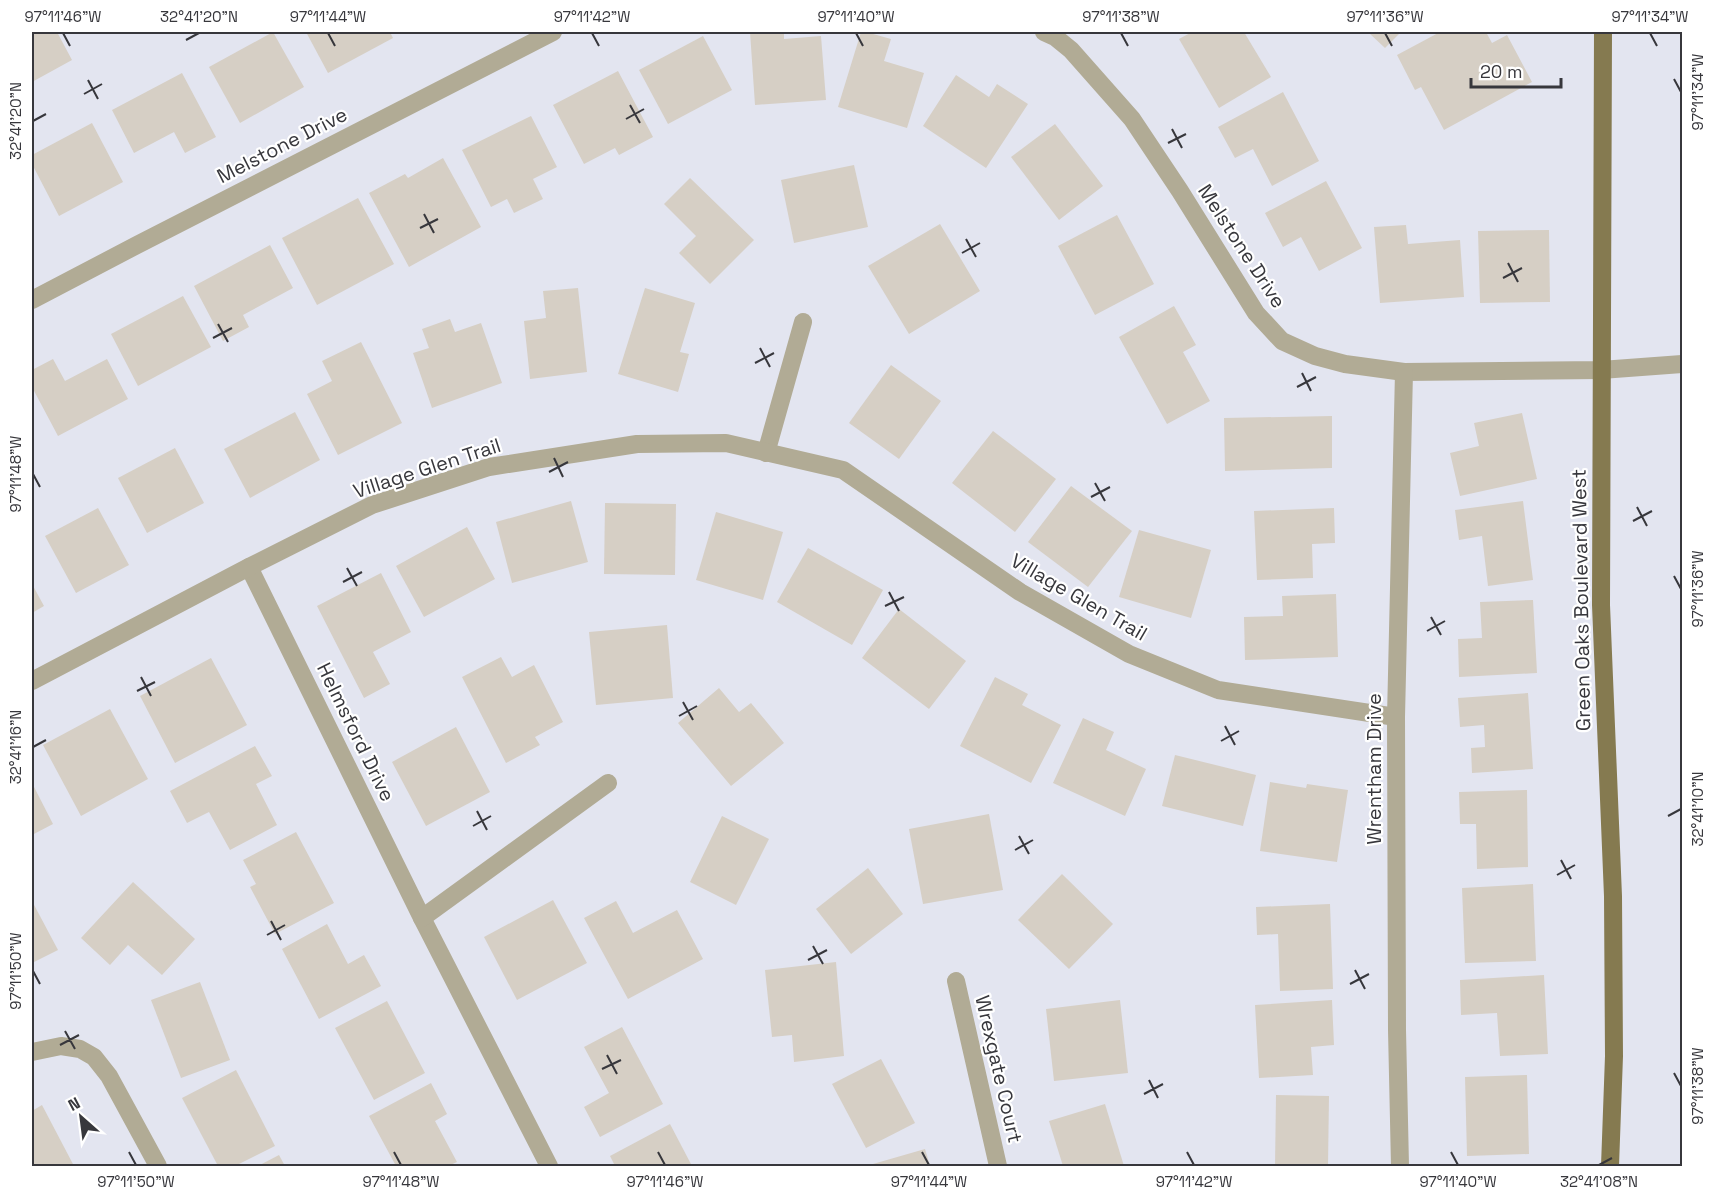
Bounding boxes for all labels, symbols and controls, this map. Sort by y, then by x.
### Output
text: 97°11'46"W [25,7,101,26]
text: 32°41'20"N [160,7,238,26]
text: 97°11'44"W [290,7,366,26]
text: 97°11'42"W [554,7,630,26]
text: 97°11'40"W [817,7,895,26]
text: 97°11'38"W [1082,7,1160,26]
text: 97°11'36"W [1346,7,1424,26]
text: 97°11'34"W [1612,7,1688,26]
scale bar [1471,51,1561,89]
text: 97°11'34"W [1688,54,1707,130]
text: 20 m [1480,60,1523,83]
text: 32°41'20"N [6,82,25,160]
street label: Melstone Drive [213,101,351,189]
street label: Melstone Drive [1192,179,1292,313]
street label: Village Glen Trail [350,432,504,504]
text: 97°11'48"W [6,436,25,512]
street label: Green Oaks Boulevard West [1566,469,1596,731]
street label: Village Glen Trail [1006,547,1152,647]
text: 97°11'36"W [1688,550,1707,628]
street label: Helmsford Drive [311,658,401,806]
street label: Wrentham Drive [1361,693,1387,845]
text: 32°41'16"N [6,710,25,784]
text: 32°41'10"N [1688,771,1707,847]
text: 97°11'50"W [6,932,25,1010]
street label: Wrexgate Court [969,993,1029,1145]
text: 97°11'38"W [1688,1047,1707,1125]
north arrow [51,1087,111,1147]
text: N [65,1092,84,1116]
text: 97°11'50"W [97,1172,175,1191]
text: 97°11'48"W [363,1172,439,1191]
text: 97°11'46"W [627,1172,703,1191]
text: 97°11'44"W [891,1172,967,1191]
text: 97°11'42"W [1156,1172,1232,1191]
text: 97°11'40"W [1419,1172,1497,1191]
text: 32°41'08"N [1560,1172,1638,1191]

